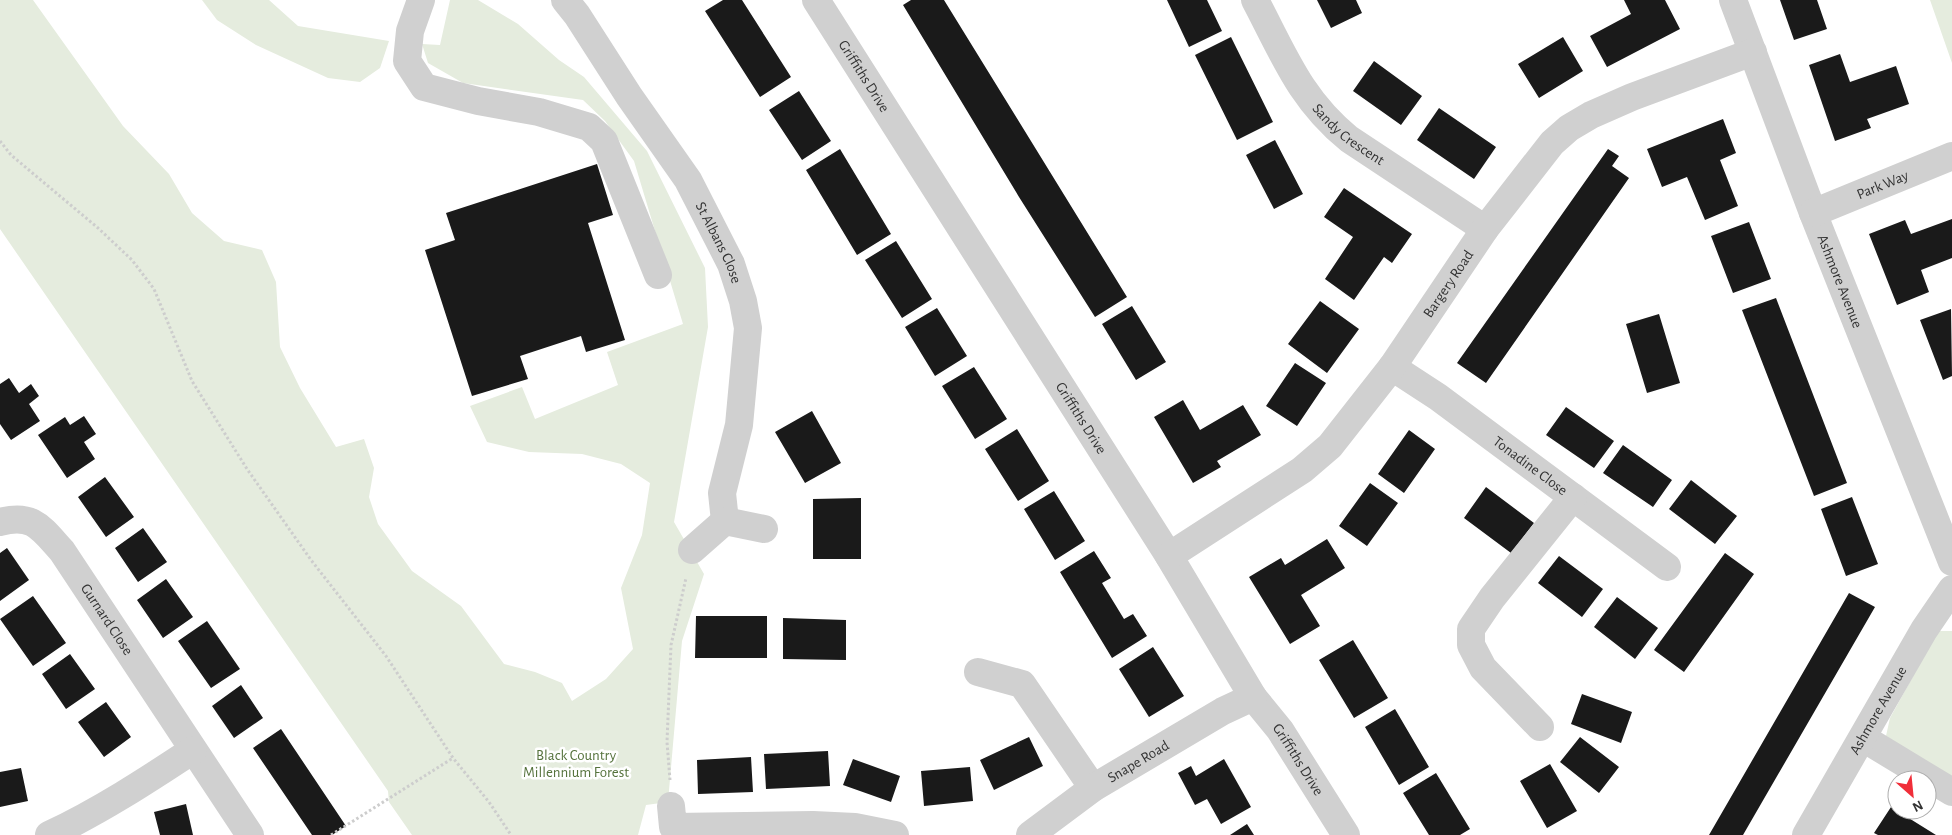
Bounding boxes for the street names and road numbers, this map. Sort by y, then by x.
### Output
street label: Griffiths Drive [836,38,892,115]
street label: Sandy Crescent [1309,101,1387,168]
street label: Park Way [1855,168,1911,202]
street label: St Albans Close [693,200,744,285]
street label: Ashmore Avenue [1814,233,1865,330]
street label: Bargery Road [1421,247,1477,321]
street label: Griffiths Drive [1053,380,1109,457]
street label: Tonadine Close [1490,434,1570,498]
street label: Gurnard Close [78,581,136,658]
street label: Ashmore Avenue [1847,664,1910,757]
street label: Griffiths Drive [1270,721,1326,798]
street label: Snape Road [1105,738,1172,786]

